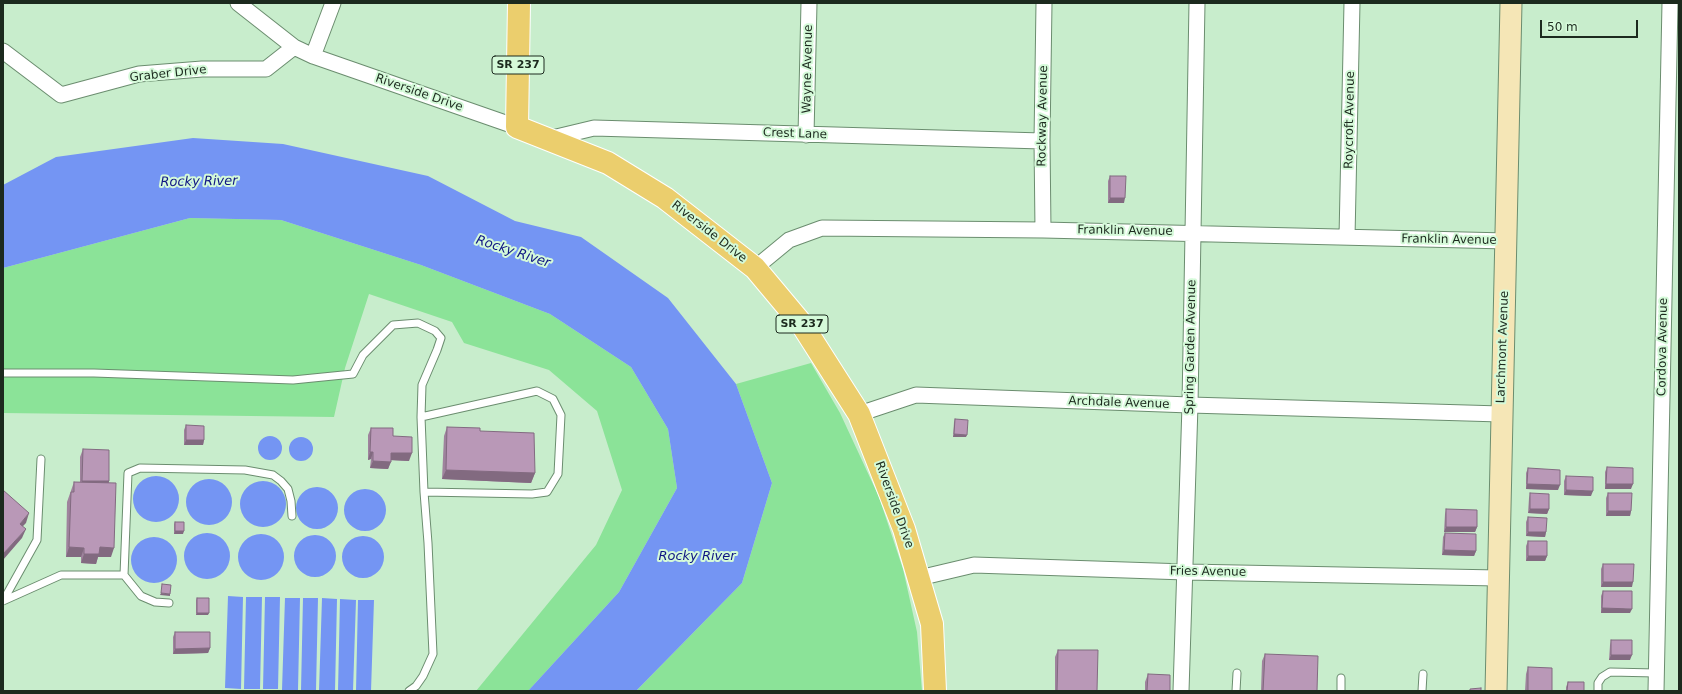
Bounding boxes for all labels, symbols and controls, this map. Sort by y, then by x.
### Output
scale bar [1542,12,1640,38]
text: 50 m [1547,20,1578,34]
street label: Wayne Avenue [800,24,816,114]
road number: SR 237 [492,56,544,74]
street label: Graber Drive [129,63,207,85]
street label: Rockway Avenue [1035,65,1051,167]
street label: Riverside Drive [373,71,465,115]
street label: Roycroft Avenue [1342,71,1358,169]
street label: Crest Lane [763,126,827,142]
water label: Rocky River [160,174,238,190]
street label: Riverside Drive [669,198,749,266]
street label: Franklin Avenue [1077,223,1173,239]
street label: Franklin Avenue [1401,232,1497,248]
water label: Rocky River [474,233,552,271]
street label: Spring Garden Avenue [1183,279,1199,415]
street label: Larchmont Avenue [1494,290,1512,404]
street label: Cordova Avenue [1655,298,1671,396]
road number: SR 237 [776,315,828,333]
street label: Archdale Avenue [1068,394,1170,412]
street label: Riverside Drive [872,460,916,550]
water label: Rocky River [658,549,736,565]
street label: Fries Avenue [1170,564,1246,580]

